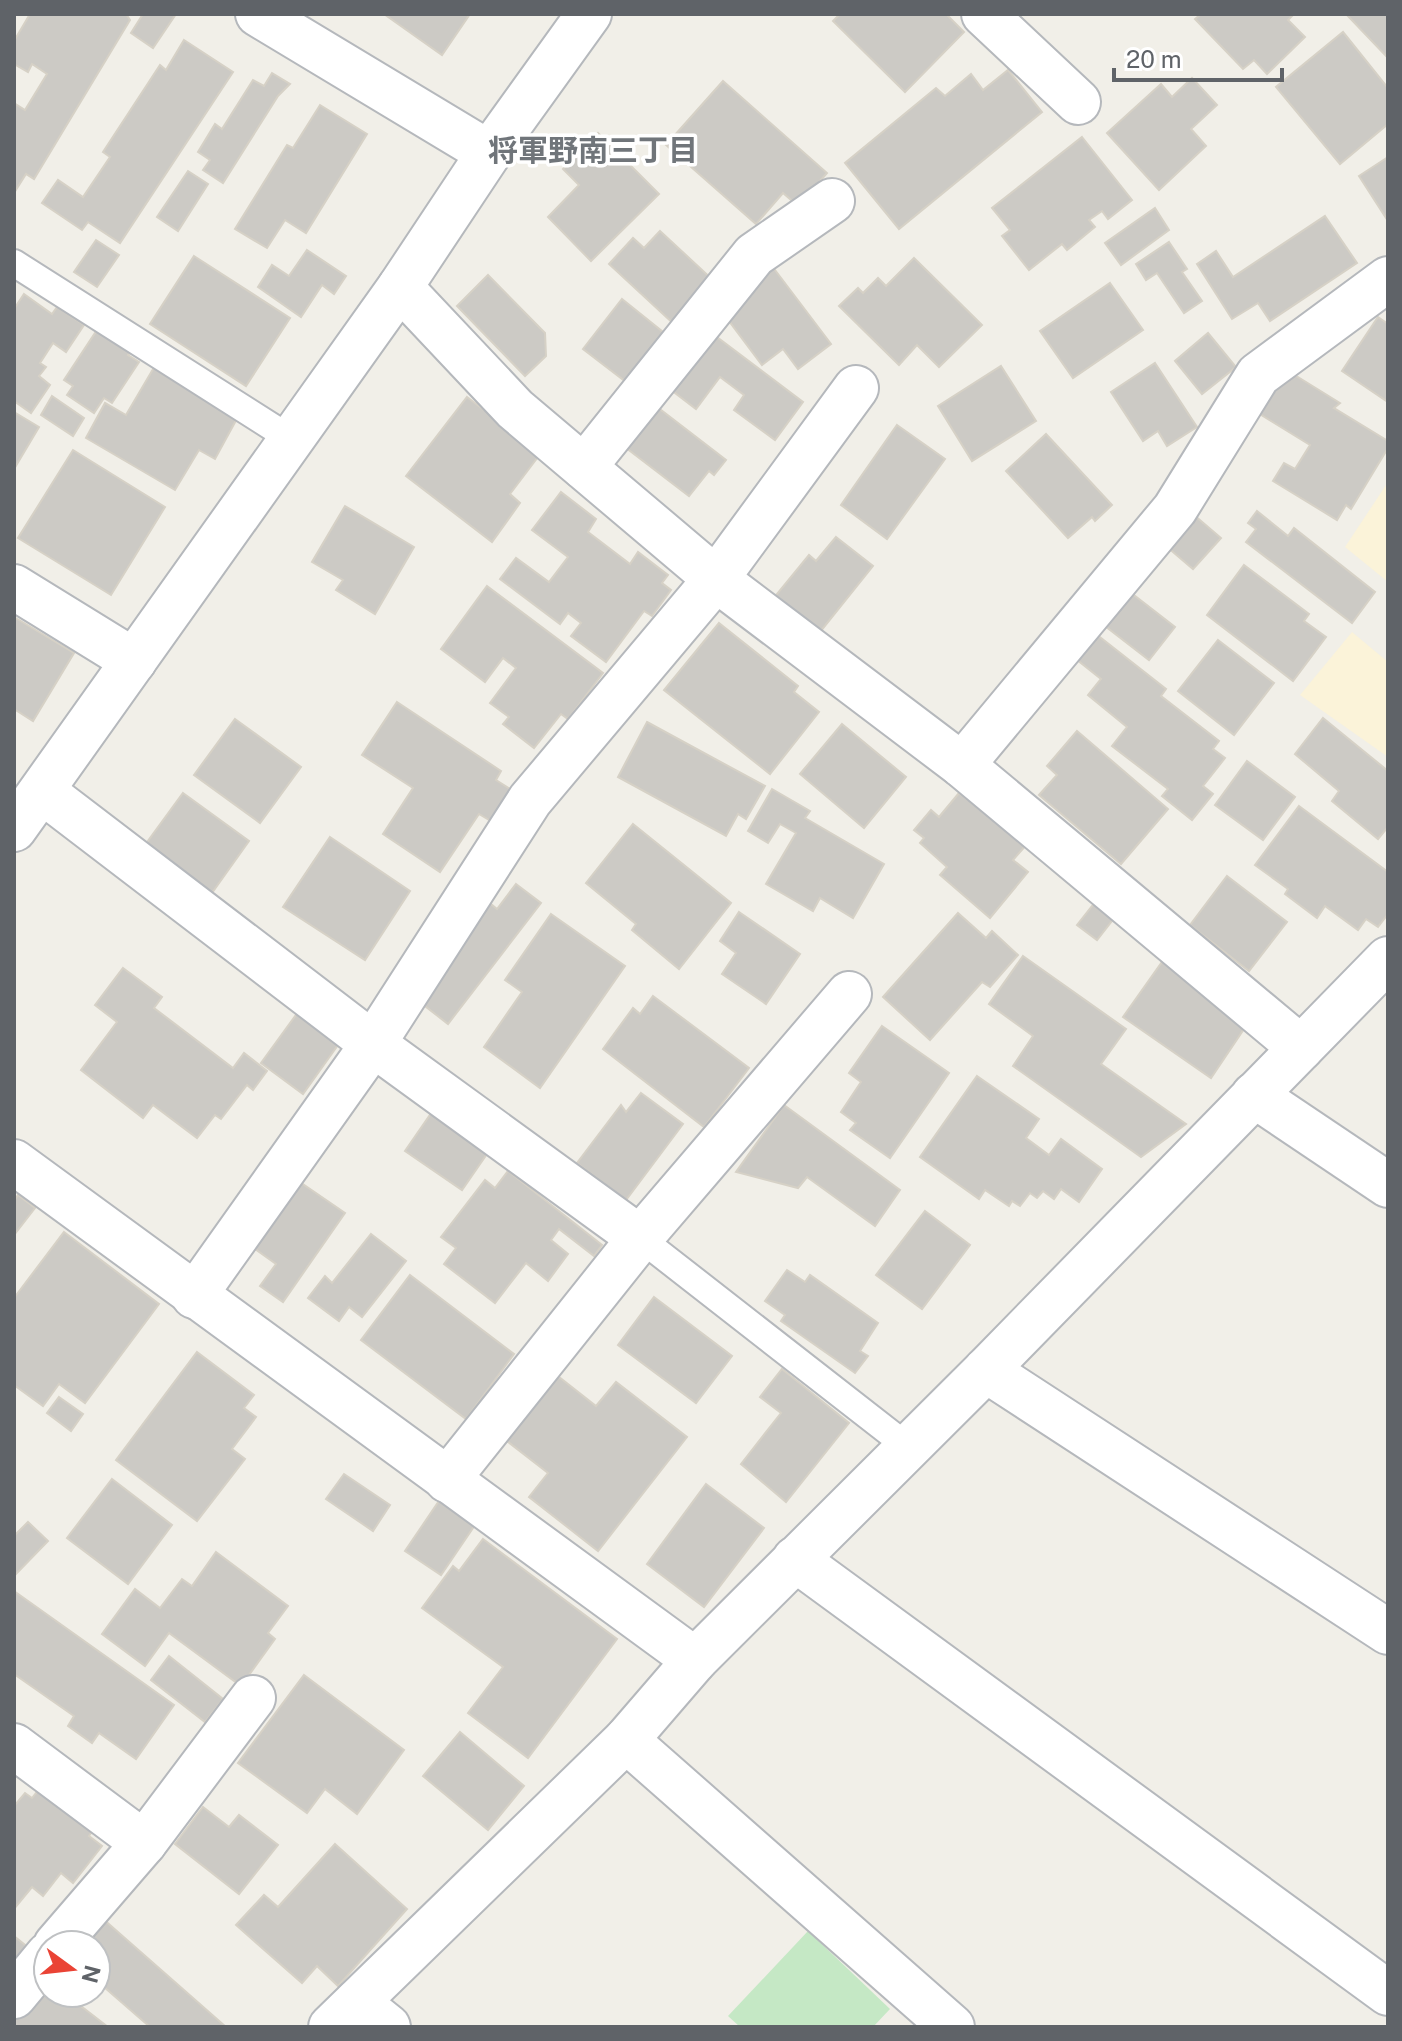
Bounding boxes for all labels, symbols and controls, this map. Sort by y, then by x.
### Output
scale bar [1114,32,1282,82]
text: 20 m [1126,45,1182,73]
district label: 将軍野南三丁目 [488,132,698,168]
north arrow [32,1929,112,2009]
text: N [77,1962,106,1986]

